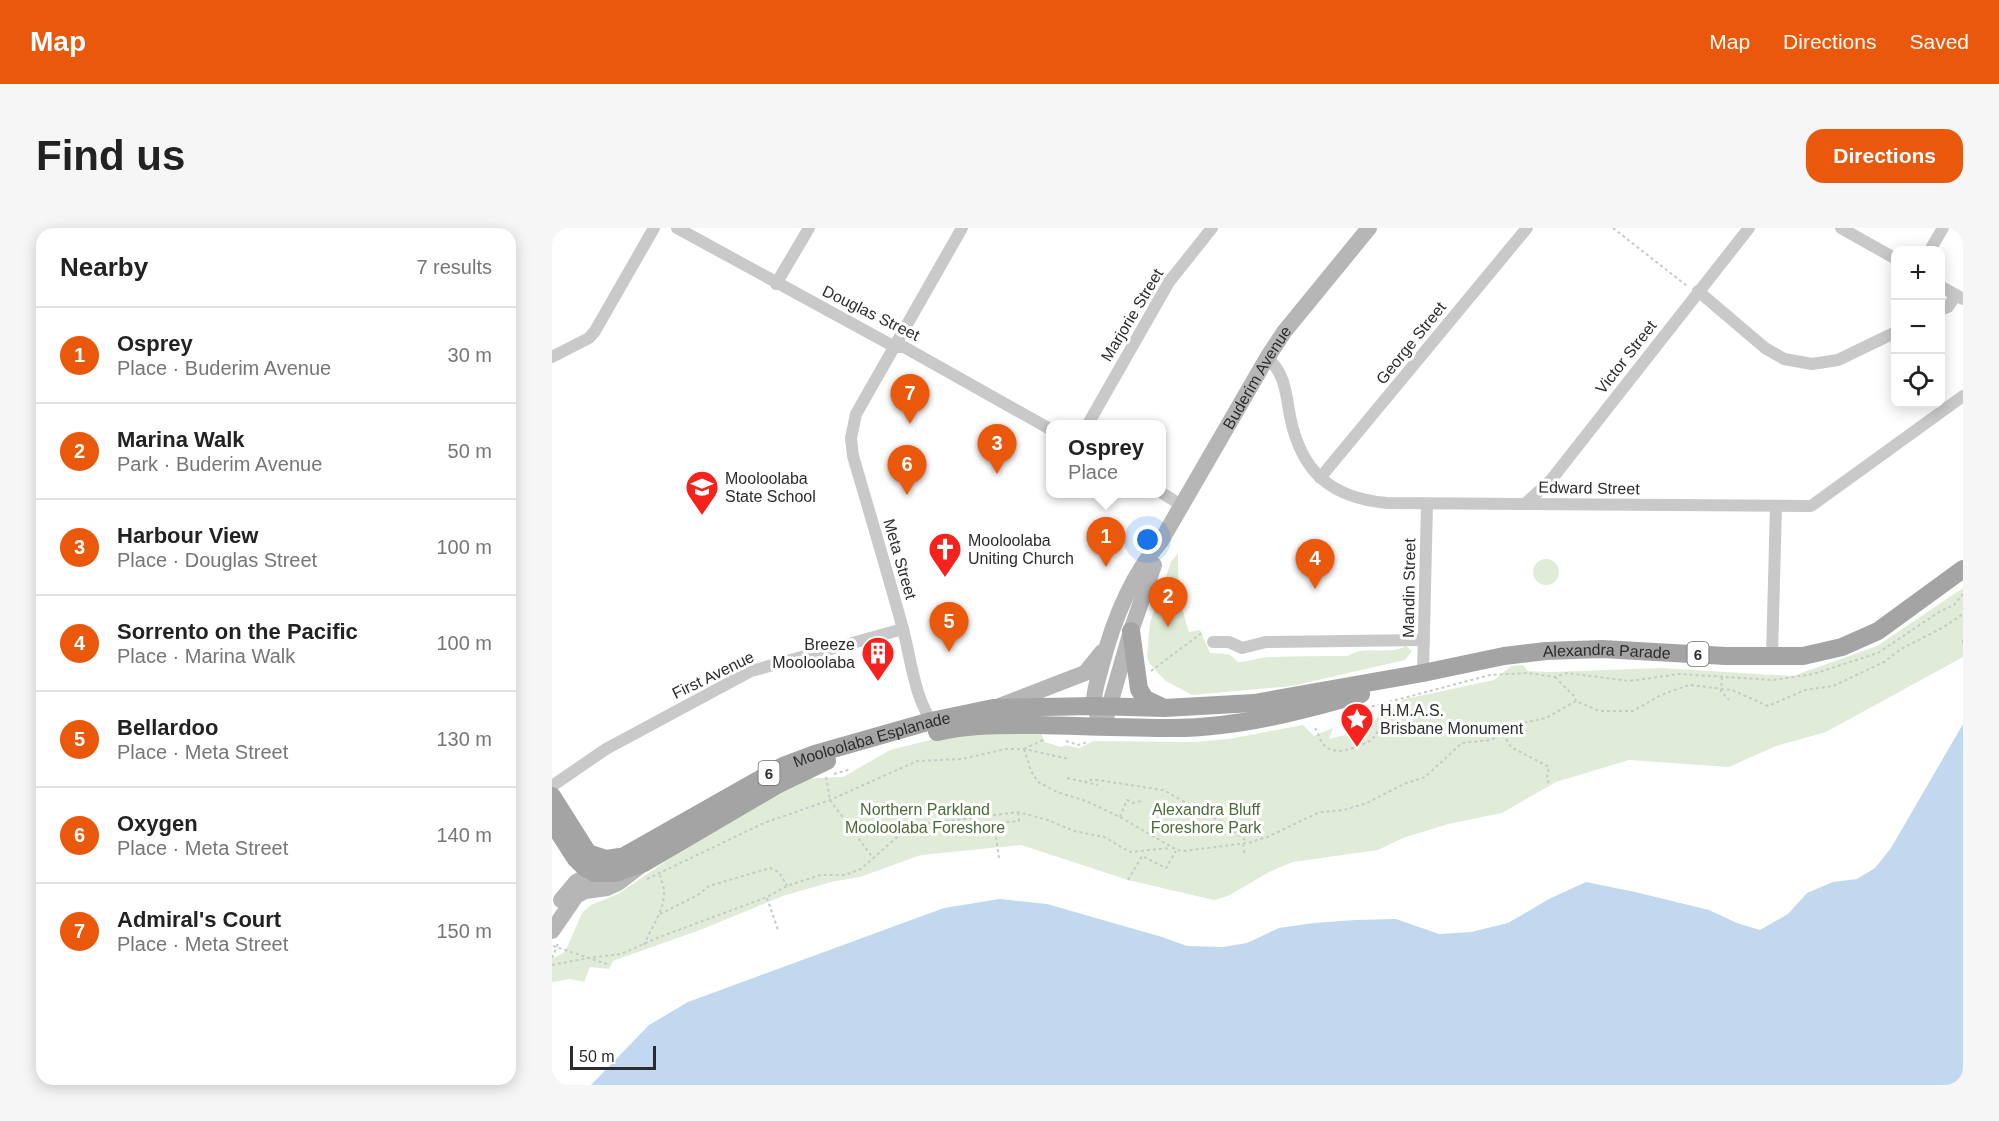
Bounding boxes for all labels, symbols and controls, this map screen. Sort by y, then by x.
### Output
text: Map [30,26,86,57]
text: Map [1709,30,1750,53]
text: Directions [1783,30,1876,53]
text: Saved [1909,30,1969,53]
button: Directions [1806,129,1963,183]
text: Find us [36,132,185,179]
map controls [1891,246,1945,408]
button: + [1891,246,1945,300]
text: Nearby [60,252,148,282]
text: 7 results [416,256,492,278]
street label: Marjorie Street [1098,265,1167,364]
street label: Douglas Street [820,282,923,344]
street label: George Street [1373,298,1450,387]
button: − [1891,300,1945,354]
street label: Victor Street [1592,317,1660,397]
street label: Buderim Avenue [1219,322,1294,432]
text: Osprey [117,331,193,356]
text: 1 [74,344,85,366]
text: 30 m [448,344,492,366]
button: locate [1891,354,1945,408]
text: Place · Buderim Avenue [117,357,331,379]
pin: 7 [890,374,930,424]
popup [1046,420,1166,498]
pin: 3 [978,424,1016,474]
text: Marina Walk [117,427,245,452]
text: Osprey [1068,435,1144,460]
text: 2 [74,440,85,462]
text: 50 m [448,440,492,462]
pin: 6 [888,446,926,495]
text: Park · Buderim Avenue [117,453,322,475]
text: Place [1068,461,1118,483]
school or university icon: Mooloolaba State School [684,469,720,516]
place label: Mooloolaba State School [725,470,816,505]
street label: Edward Street [1538,479,1640,497]
street label: Meta Street [880,517,920,602]
pin: 1 [1086,518,1126,567]
text: Harbour View [117,523,258,548]
your location [1133,525,1162,554]
church icon: Mooloolaba Uniting Church [927,531,963,578]
place label: Mooloolaba Uniting Church [968,532,1074,567]
text: 3 [74,536,85,558]
text: 100 m [436,536,492,558]
street label: Mandin Street [1400,537,1418,638]
pin: 4 [1296,540,1335,589]
text: Place · Douglas Street [117,549,317,571]
pin: 2 [1148,578,1188,627]
pin: 5 [930,602,968,652]
text: Sorrento on the Pacific [117,619,358,644]
text: 4 [74,632,85,654]
text: 100 m [436,632,492,654]
building icon: Breeze Mooloolaba [860,635,896,682]
place label: Breeze Mooloolaba [772,636,855,671]
street label: Alexandra Parade [1542,640,1671,661]
road number: 6 [1688,642,1708,666]
text: Place · Marina Walk [117,645,295,667]
street label: First Avenue [669,648,757,702]
place icon: H.M.A.S. Brisbane Monument [1339,701,1375,748]
place label: H.M.A.S. Brisbane Monument [1380,702,1524,737]
street label: Mooloolaba Esplanade [791,709,952,770]
text: Bellardoo [117,715,218,740]
text: 5 [74,728,85,750]
text: 130 m [436,728,492,750]
text: Place · Meta Street [117,741,288,763]
road number: 6 [758,761,780,785]
park label: Northern Parkland Mooloolaba Foreshore [845,801,1005,836]
park label: Alexandra Bluff Foreshore Park [1151,801,1262,836]
text: Oxygen [117,811,198,836]
text: 6 [74,824,85,846]
text: 140 m [436,824,492,846]
text: Place · Meta Street [117,837,288,859]
text: Admiral's Court [117,907,281,932]
text: 7 [74,920,85,942]
text: 150 m [436,920,492,942]
text: Place · Meta Street [117,933,288,955]
scale bar [570,1043,656,1070]
text: 50 m [579,1048,615,1065]

